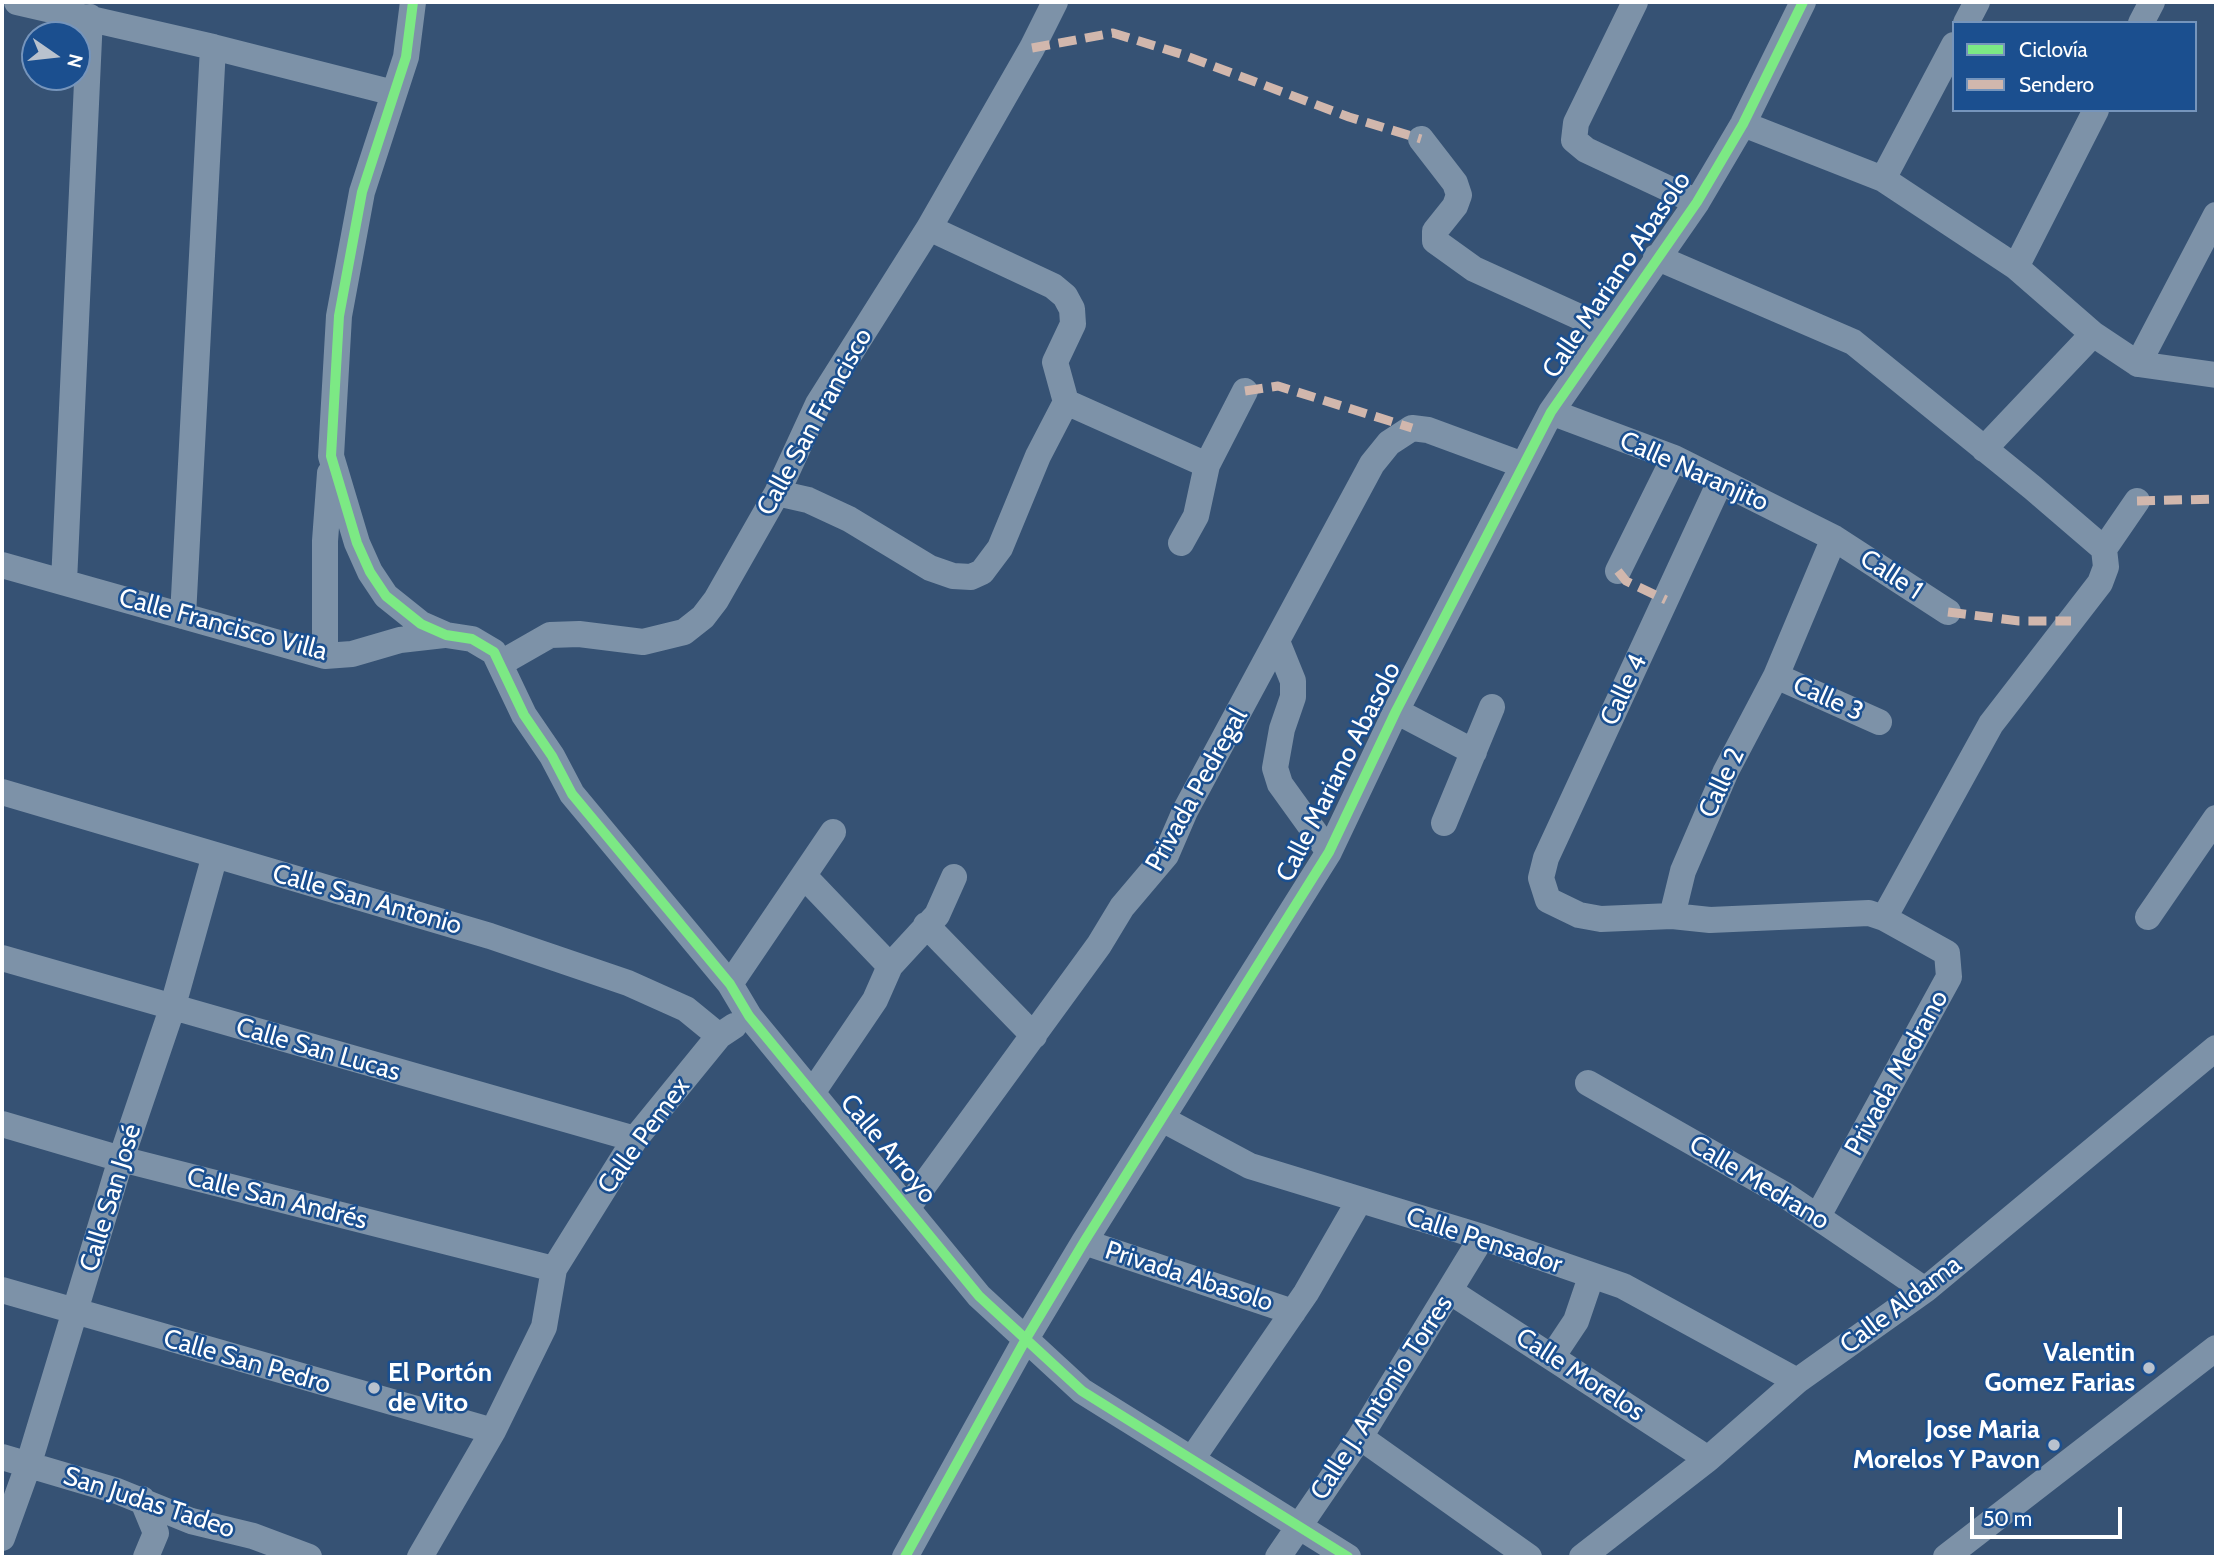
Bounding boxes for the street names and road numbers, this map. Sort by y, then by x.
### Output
street label: Calle Mariano Abasolo [1536,166,1698,384]
street label: Calle San Francisco [751,323,879,521]
street label: Calle Naranjito [1615,425,1773,519]
street label: Calle 1 [1854,543,1928,607]
street label: Calle Francisco Villa [115,582,331,668]
street label: Calle 4 [1594,649,1654,731]
street label: Calle Mariano Abasolo [1270,657,1408,887]
street label: Calle 3 [1788,670,1868,728]
street label: Privada Pedregal [1139,703,1255,877]
street label: Calle 2 [1692,743,1752,823]
street label: Calle San Antonio [269,858,465,942]
street label: Privada Medrano [1839,985,1955,1161]
street label: Calle San Lucas [232,1012,404,1088]
street label: Calle Pemex [591,1072,697,1200]
street label: Calle Arroyo [833,1088,943,1210]
street label: Calle San José [74,1121,148,1275]
street label: Calle Medrano [1683,1129,1835,1237]
street label: Calle San Andrés [184,1162,370,1236]
street label: Calle Pensador [1402,1201,1566,1281]
street label: Privada Abasolo [1101,1235,1277,1319]
street label: Calle Aldama [1834,1249,1968,1361]
street label: Calle J. Antonio Torres [1304,1290,1460,1506]
street label: Calle Morelos [1510,1322,1650,1428]
street label: Calle San Pedro [160,1323,334,1401]
street label: San Judas Tadeo [59,1461,239,1545]

